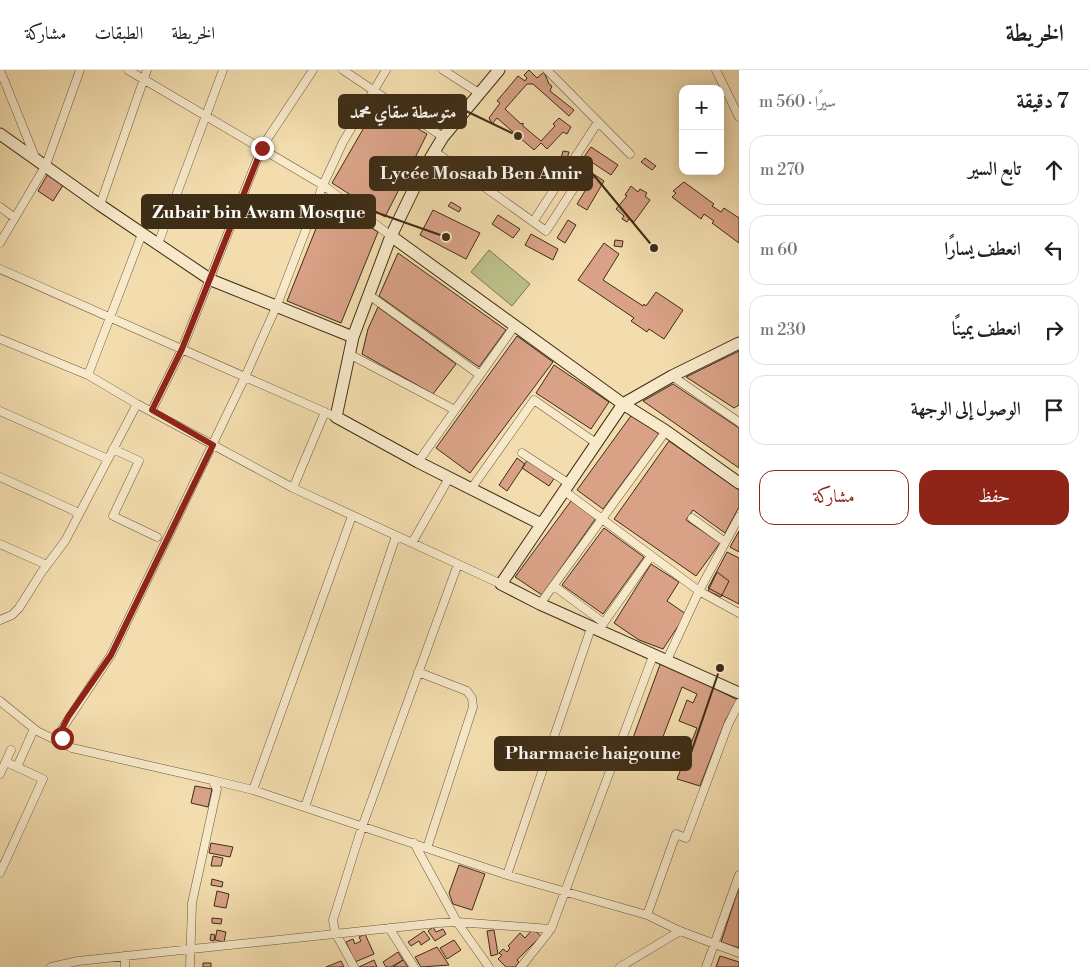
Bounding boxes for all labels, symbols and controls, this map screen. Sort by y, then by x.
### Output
text: الخريطة [1006,19,1064,49]
text: مشاركة [25,22,66,45]
text: الطبقات [94,22,143,45]
text: الخريطة [171,22,215,45]
map controls [679,85,724,175]
button: + [679,85,724,130]
text: 7 دقيقة [1017,89,1069,115]
text: سيرًا · 560 m [759,92,836,112]
callout: متوسطة سقاي محمد [339,95,466,128]
text: متوسطة سقاي محمد [350,101,456,127]
button: − [679,130,724,175]
route end [251,137,274,160]
icon: ahead [1040,156,1068,184]
callout: Lycée Mosaab Ben Amir [370,157,592,190]
text: تابع السير [968,157,1021,181]
text: 270 m [760,160,805,180]
text: Lycée Mosaab Ben Amir [380,162,582,185]
callout: Zubair bin Awam Mosque [142,195,375,228]
text: Zubair bin Awam Mosque [152,201,366,224]
icon: left [1040,236,1068,264]
text: انعطف يسارًا [944,237,1021,261]
text: 60 m [760,240,798,260]
icon: right [1040,316,1068,344]
text: انعطف يمينًا [952,317,1021,341]
text: 230 m [760,320,806,340]
icon: arrive [1040,396,1068,424]
text: الوصول إلى الوجهة [911,397,1021,421]
button: مشاركة [759,470,909,525]
button: حفظ [919,470,1069,525]
route start [51,727,74,750]
callout: Pharmacie haigoune [495,737,691,770]
text: Pharmacie haigoune [505,742,681,765]

